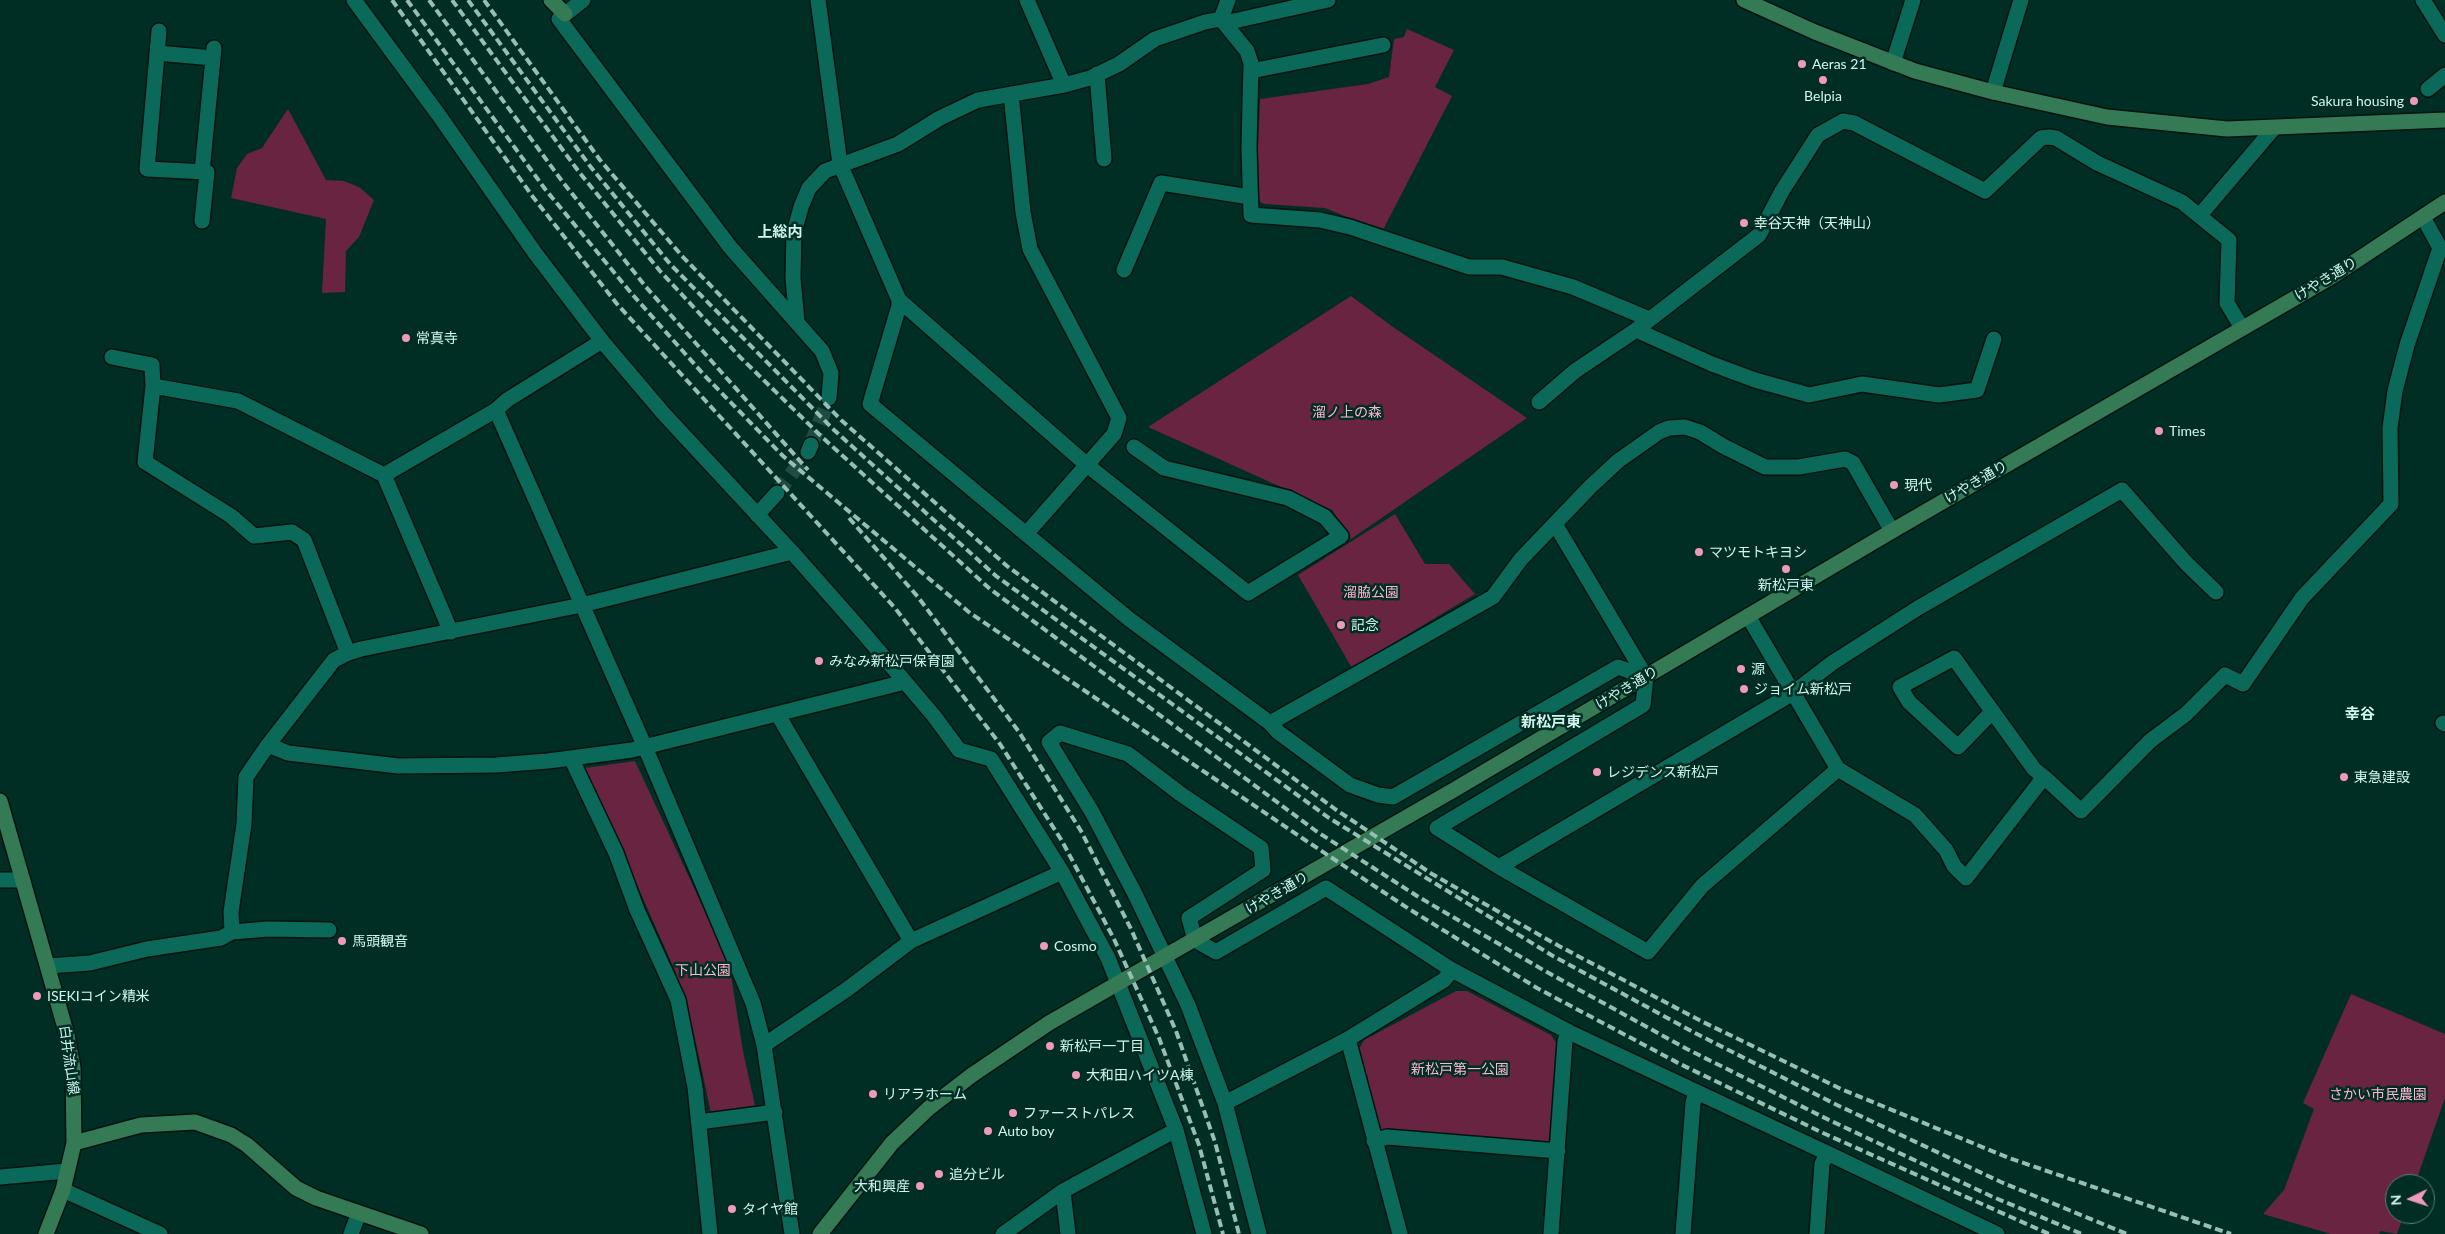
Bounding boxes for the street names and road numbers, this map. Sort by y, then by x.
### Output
street label: けやき通り [2292,254,2360,304]
street label: けやき通り [1941,457,2011,507]
street label: けやき通り [1593,663,1661,713]
street label: けやき通り [1242,868,1312,918]
street label: 白井流山線 [56,1024,82,1096]

